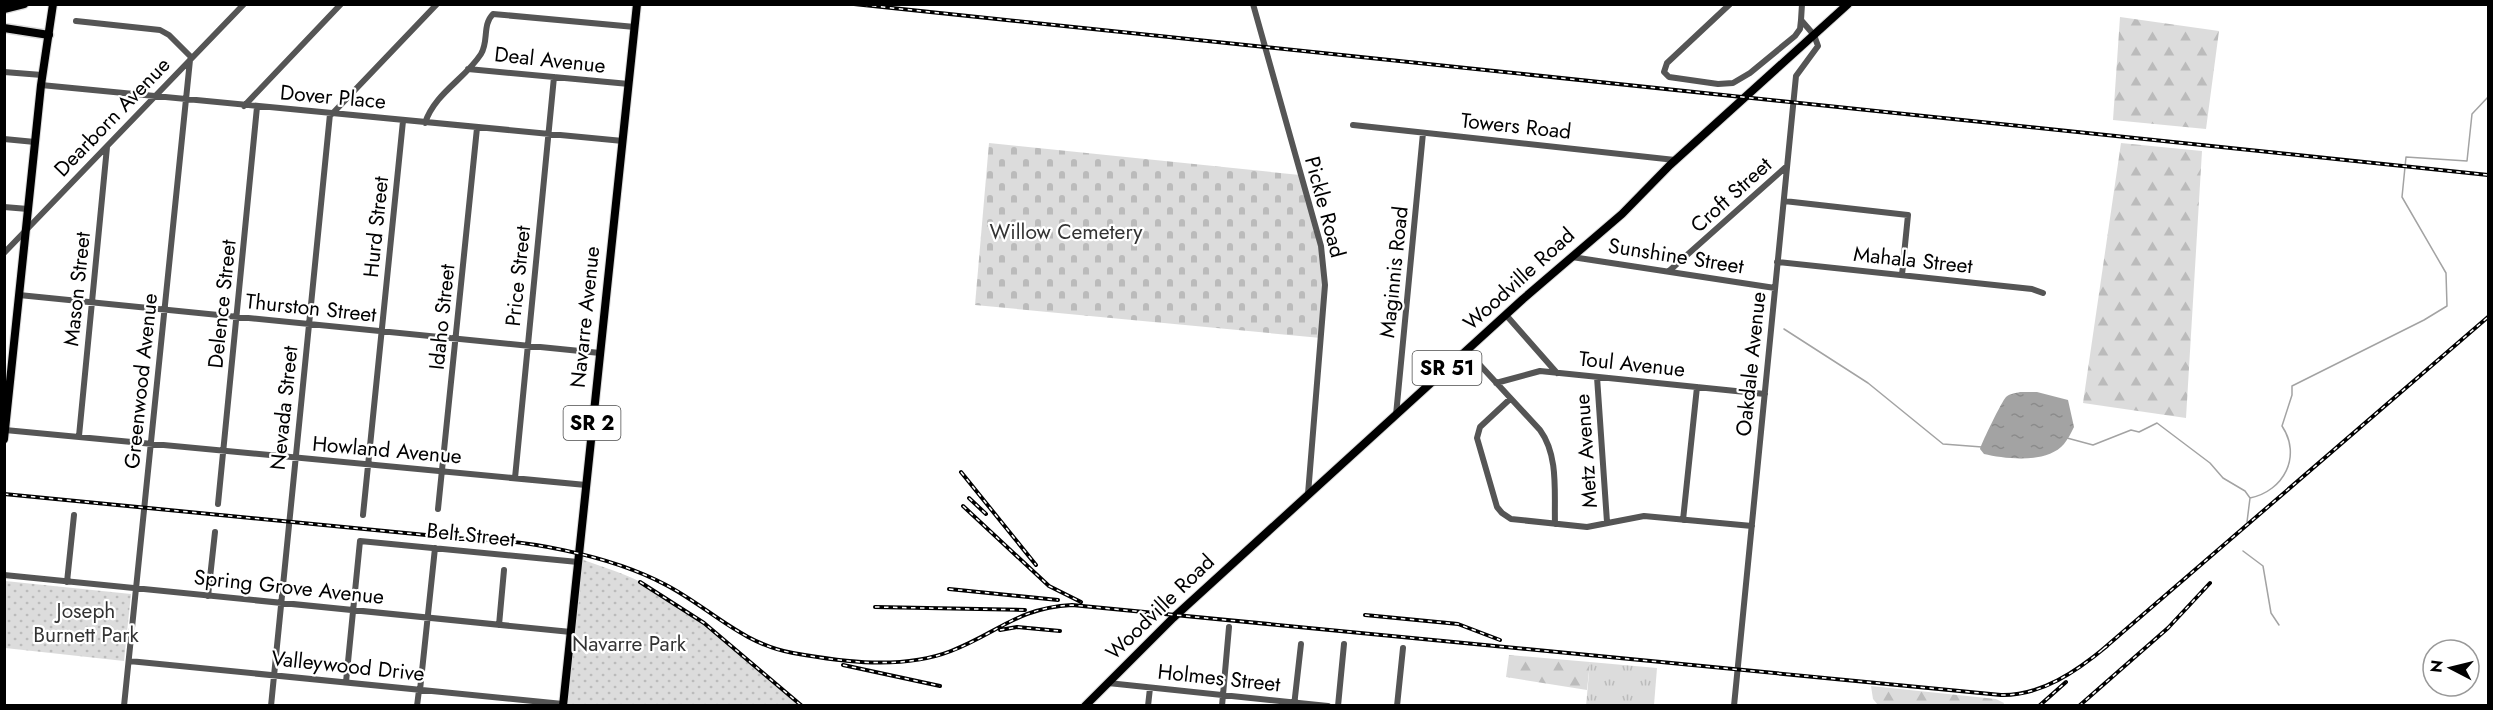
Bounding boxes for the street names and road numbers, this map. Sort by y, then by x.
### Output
street label: Deal Avenue [493,39,607,81]
street label: Dearborn Avenue [47,50,177,183]
street label: Dover Place [279,77,387,117]
street label: Towers Road [1459,105,1573,147]
street label: Croft Street [1684,150,1778,240]
street label: Pickle Road [1297,153,1353,261]
street label: Hurd Street [356,175,396,279]
street label: Maginnis Road [1372,205,1416,339]
street label: Woodville Road [1457,221,1581,337]
street label: Price Street [498,224,538,328]
street label: Sunshine Street [1606,230,1746,282]
street label: Mason Street [56,231,98,347]
street label: Delence Street [200,238,244,370]
street label: Mahala Street [1852,239,1974,281]
street label: Navarre Avenue [563,245,607,389]
street label: Idaho Street [422,263,462,371]
street label: Thurston Street [244,286,378,330]
street label: Oakdale Avenue [1728,290,1774,438]
street label: Greenwood Avenue [117,292,165,470]
street label: Nevada Street [263,344,305,472]
street label: Toul Avenue [1577,344,1687,385]
road number: SR 51 [1412,351,1482,385]
street label: Metz Avenue [1567,393,1605,509]
road number: SR 2 [564,406,620,440]
street label: Howland Avenue [311,429,463,471]
street label: Belt Street [425,515,517,555]
street label: Woodville Road [1099,547,1221,667]
street label: Spring Grove Avenue [192,562,386,612]
street label: Valleywood Drive [270,643,426,689]
street label: Holmes Street [1156,657,1282,699]

